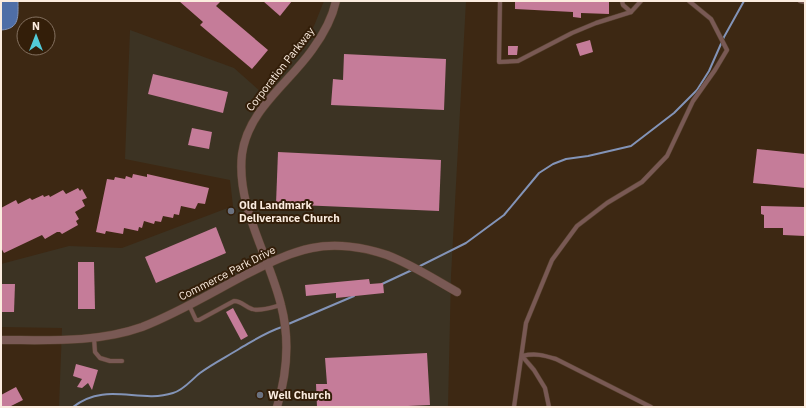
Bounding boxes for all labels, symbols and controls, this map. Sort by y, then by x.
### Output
north arrow [16,16,56,56]
text: N [32,19,40,33]
street label: Corporation Parkway [243,24,318,114]
place label: Old Landmark Deliverance Church [239,198,340,225]
marker: Old Landmark Deliverance Church [226,206,236,216]
street label: Commerce Park Drive [176,243,278,303]
place label: Well Church [268,388,331,402]
marker: Well Church [255,390,265,400]

